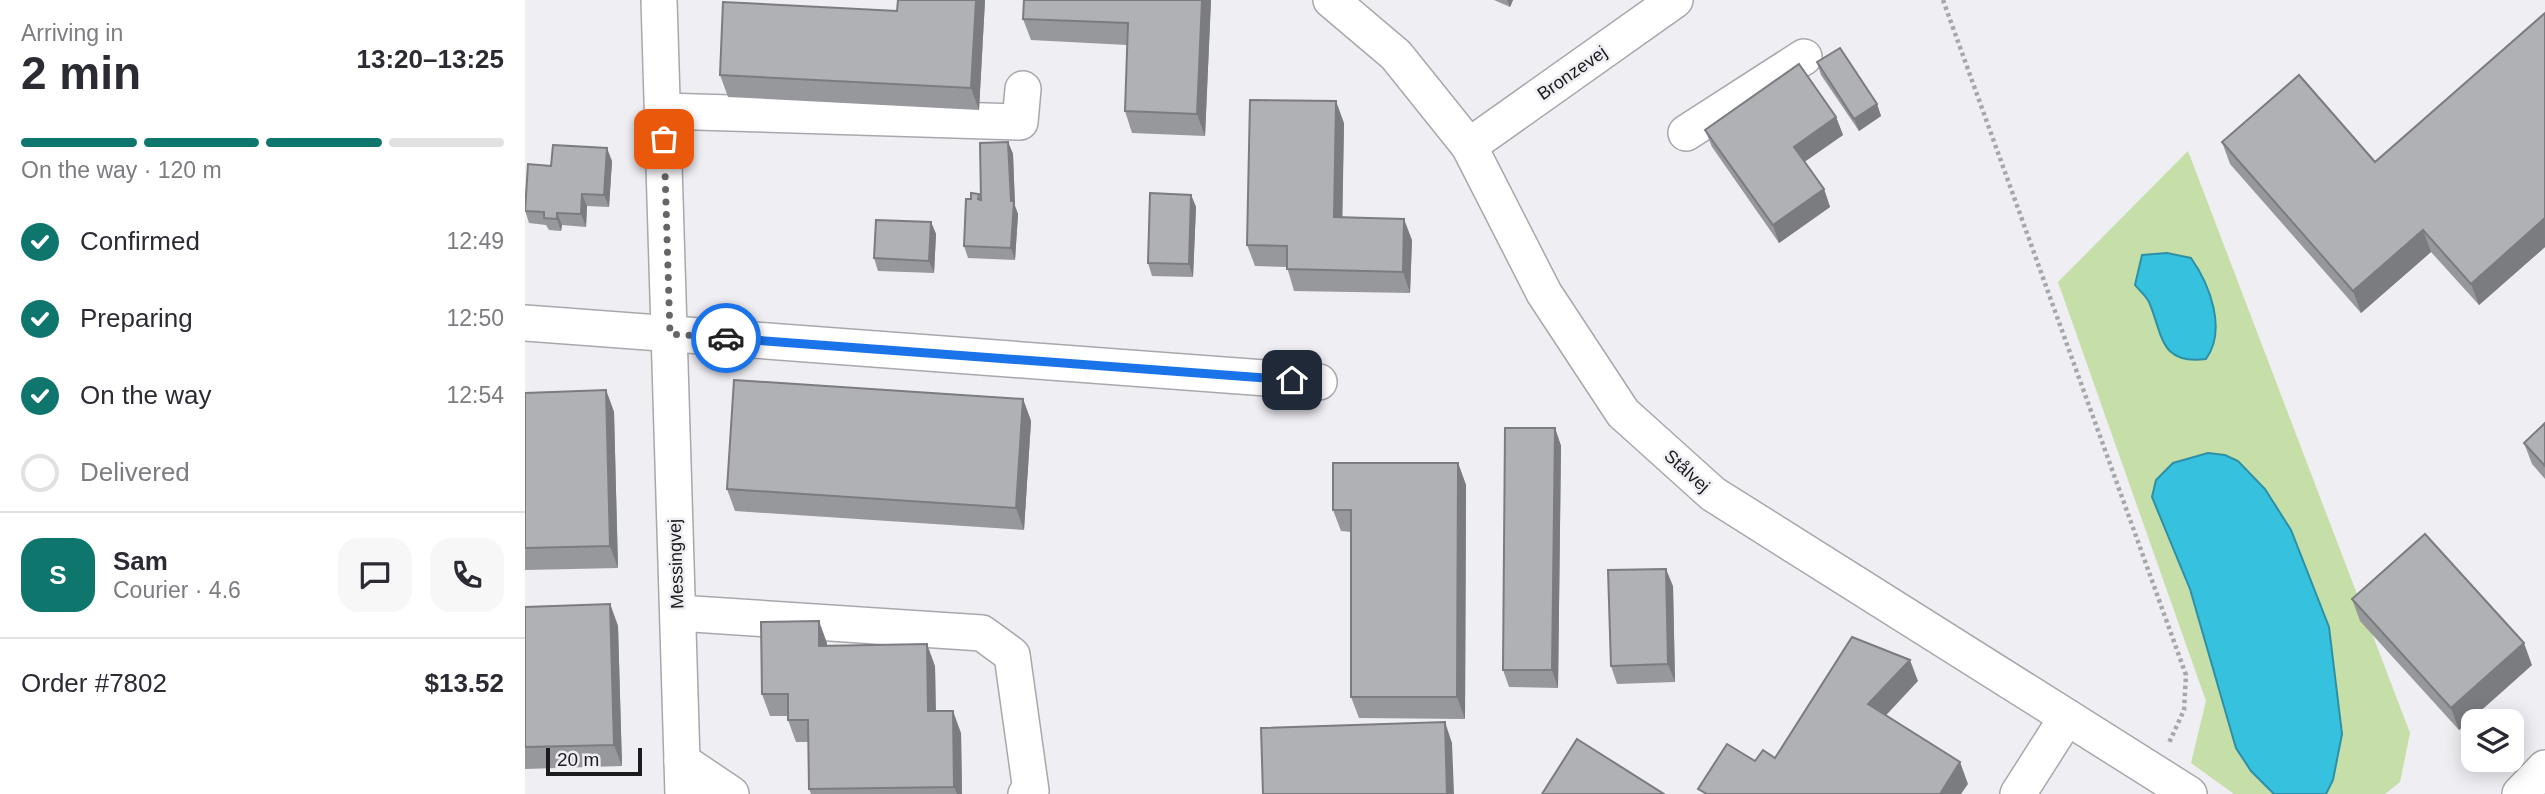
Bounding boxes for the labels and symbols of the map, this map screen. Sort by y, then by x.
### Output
street label: Bronzevej [1533,42,1611,104]
pin [634,109,694,169]
courier [691,303,761,373]
pin [1262,350,1322,410]
street label: Stålvej [1660,445,1714,497]
street label: Messingvej [664,519,688,609]
scale bar [546,745,642,777]

